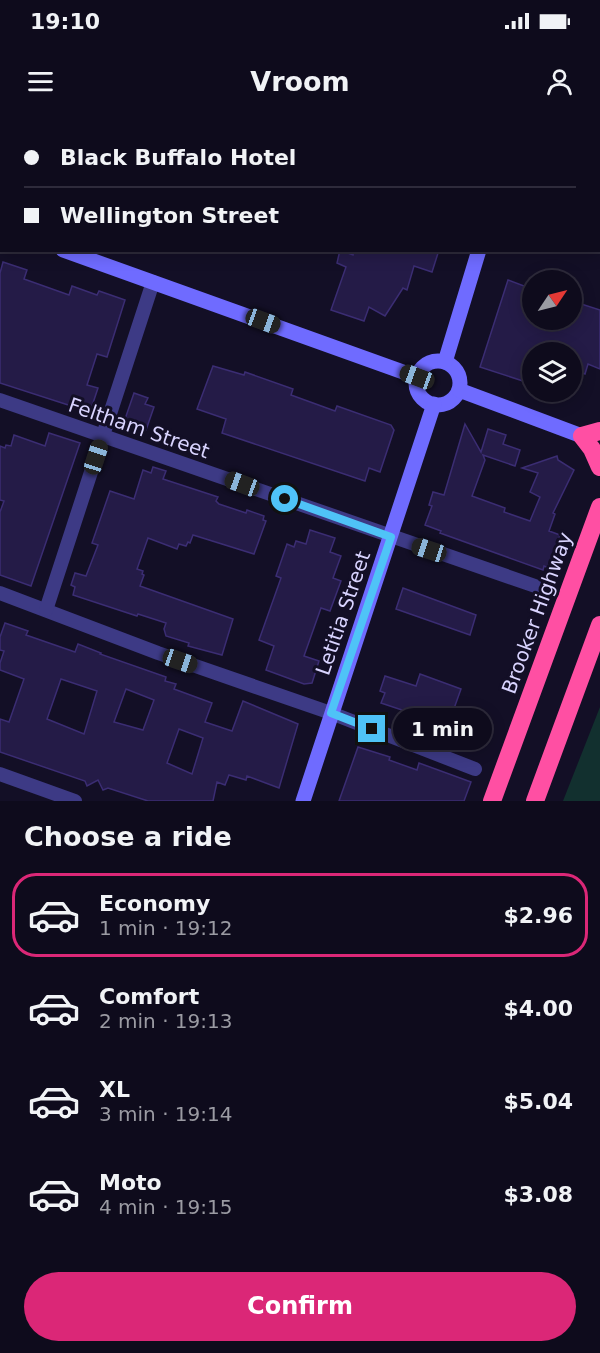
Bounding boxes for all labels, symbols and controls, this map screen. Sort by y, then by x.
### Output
text: 19:10 [30,9,100,34]
icon: menu [24,65,57,98]
icon: person [543,65,576,98]
text: Vroom [250,66,350,97]
text: Black Buffalo Hotel [60,145,296,170]
text: Wellington Street [60,203,279,228]
north arrow [522,270,582,330]
map controls [522,270,582,402]
car [243,306,283,336]
button: layers [522,342,582,402]
car [397,362,437,392]
street label: Feltham Street [65,393,213,463]
car [82,437,110,477]
car [222,469,262,499]
route start [271,485,298,512]
street label: Brooker Highway [497,529,577,697]
car [409,536,449,564]
street label: Letitia Street [311,548,375,678]
car [160,647,200,675]
callout: 1 min [393,708,492,750]
route end [358,715,385,742]
text: 1 min [411,717,474,741]
text: Choose a ride [24,821,232,852]
icon: car [27,888,81,942]
text: Economy [99,891,210,916]
text: $2.96 [503,903,573,928]
text: 1 min · 19:12 [99,916,233,940]
icon: car [27,981,81,1035]
text: Comfort [99,984,199,1009]
text: $4.00 [503,996,573,1021]
text: 2 min · 19:13 [99,1009,233,1033]
icon: car [27,1074,81,1128]
text: XL [99,1077,130,1102]
text: $5.04 [503,1089,573,1114]
text: 3 min · 19:14 [99,1102,233,1126]
icon: car [27,1167,81,1221]
text: Moto [99,1170,162,1195]
text: $3.08 [503,1182,573,1207]
text: 4 min · 19:15 [99,1195,233,1219]
button: Confirm [24,1272,576,1341]

